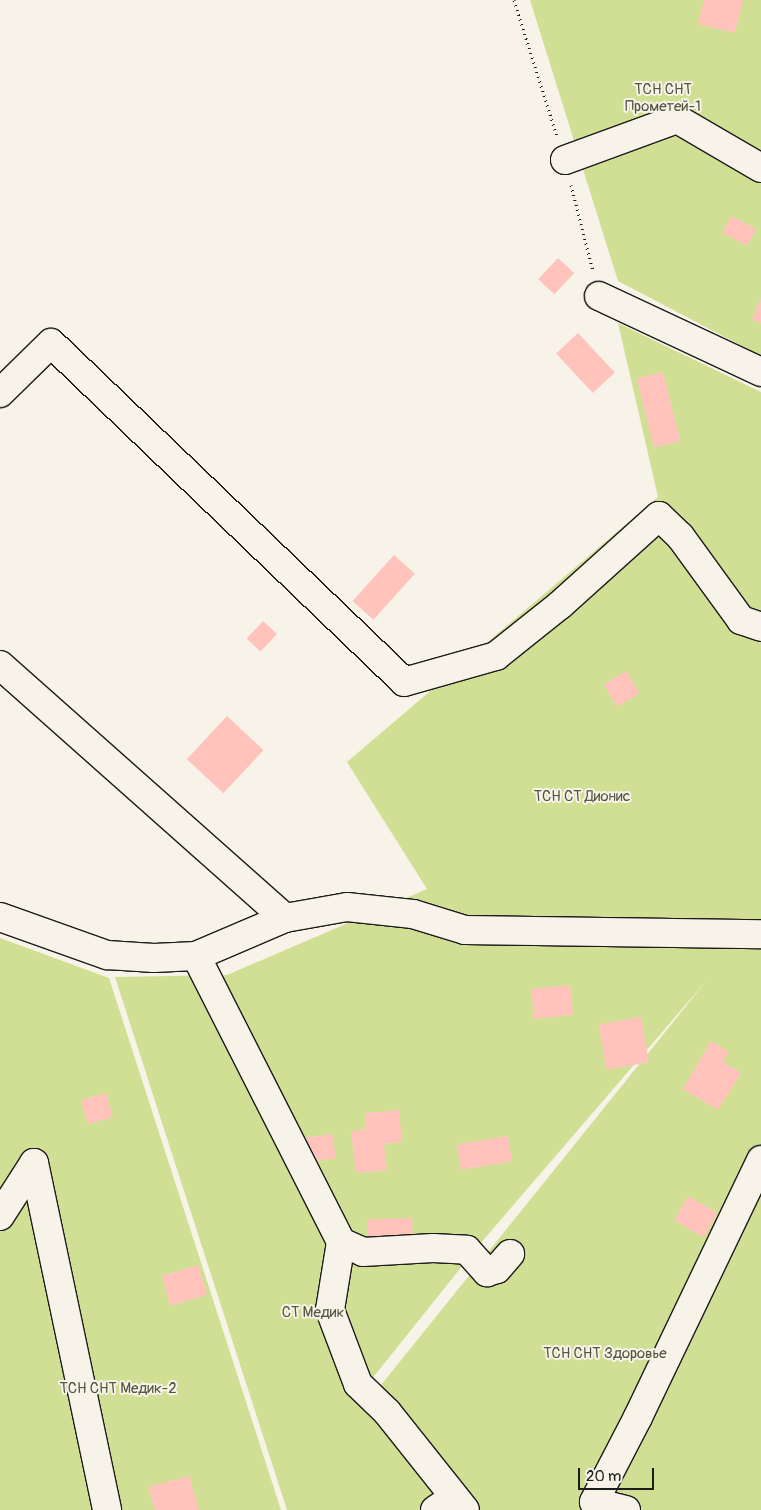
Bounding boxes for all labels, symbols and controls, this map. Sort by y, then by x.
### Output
park label: ТСН СНТ Прометей-1 [625,80,701,115]
park label: ТСН СТ Дионис [534,788,630,806]
park label: СТ Медик [282,1304,344,1322]
park label: ТСН СНТ Здоровье [543,1345,667,1363]
park label: ТСН СНТ Медик-2 [59,1380,177,1398]
scale bar [581,1458,657,1490]
text: 20 m [586,1467,621,1486]

